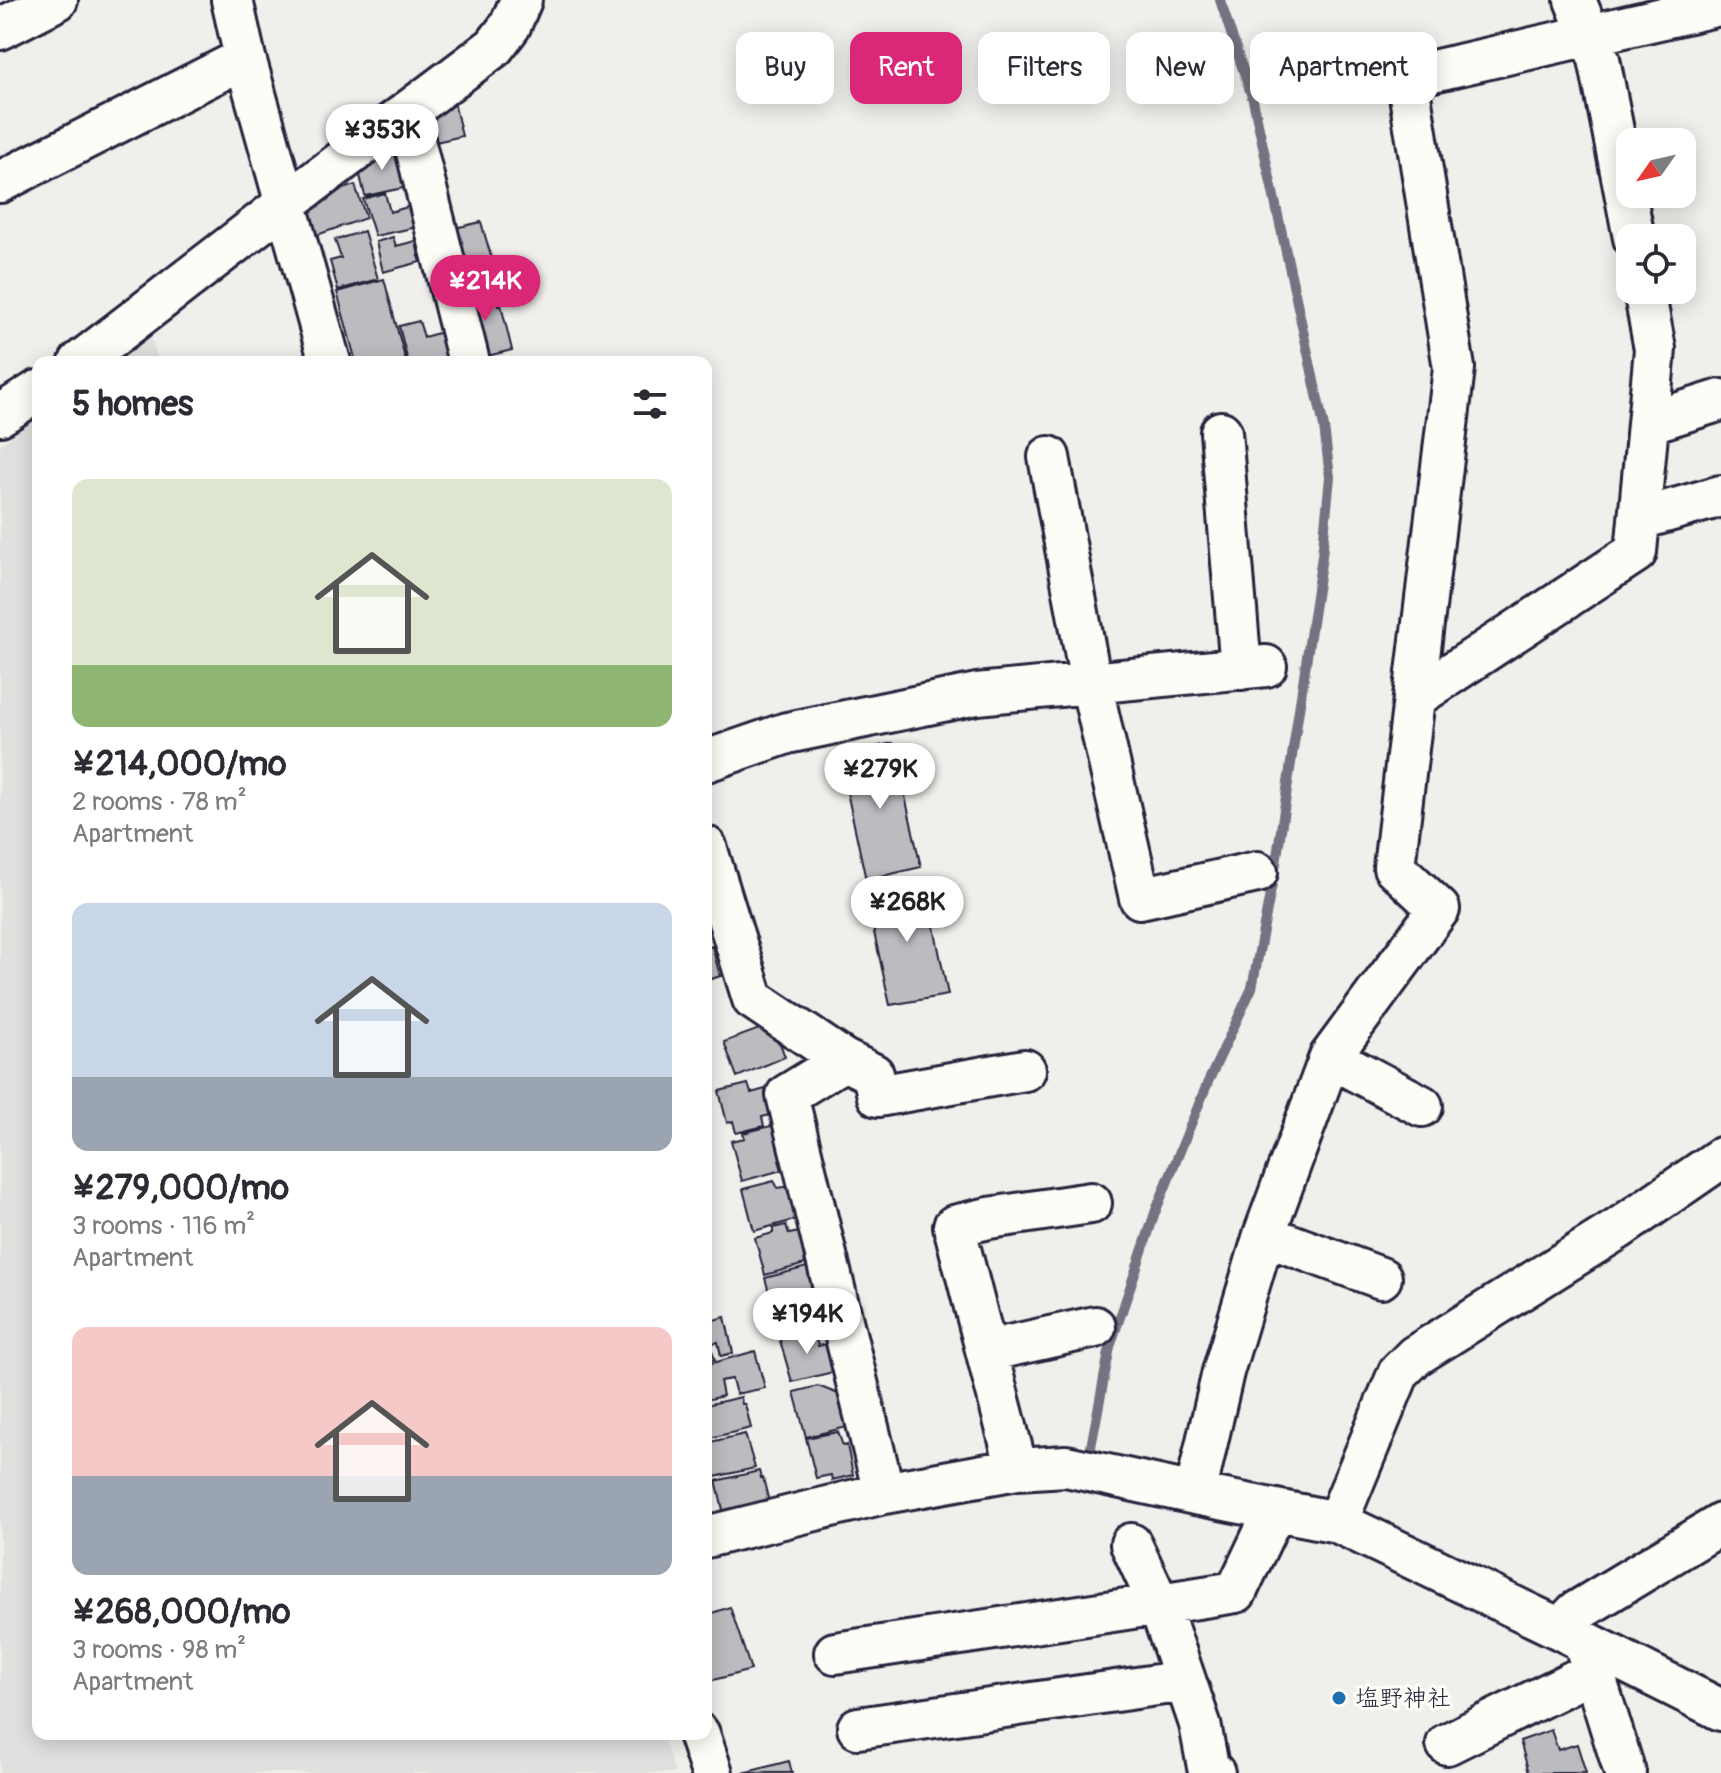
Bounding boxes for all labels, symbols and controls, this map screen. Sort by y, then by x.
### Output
chip: Buy [736,32,834,104]
chip: Rent [850,32,962,104]
chip: Filters [978,32,1110,104]
chip: New [1126,32,1234,104]
chip: Apartment [1250,32,1437,104]
pin: ¥353K [326,104,438,172]
text: ¥353K [344,114,420,146]
north arrow [1616,128,1696,208]
map controls [1616,128,1696,304]
button: locate [1616,224,1696,304]
pin: ¥214K [429,255,541,323]
text: ¥214K [448,265,522,297]
icon: filters [628,382,672,426]
text: 5 homes [72,383,193,426]
icon: home [300,531,444,675]
text: ¥214,000/mo [72,743,287,786]
pin: ¥279K [824,743,936,811]
text: ¥279K [842,753,918,785]
text: 2 rooms · 78 m² [72,786,247,818]
text: Apartment [72,818,193,850]
pin: ¥268K [851,876,963,944]
text: ¥268K [869,886,945,918]
icon: home [300,955,444,1099]
text: ¥279,000/mo [72,1167,289,1210]
text: 3 rooms · 116 m² [72,1210,255,1242]
text: Apartment [72,1242,193,1274]
pin: ¥194K [751,1288,863,1356]
text: ¥194K [771,1298,843,1330]
icon: home [300,1379,444,1523]
text: ¥268,000/mo [72,1591,290,1634]
text: 3 rooms · 98 m² [72,1634,246,1666]
text: Apartment [72,1666,193,1698]
place label: 塩野神社 [1355,1684,1451,1713]
marker: 塩野神社 [1330,1689,1348,1707]

